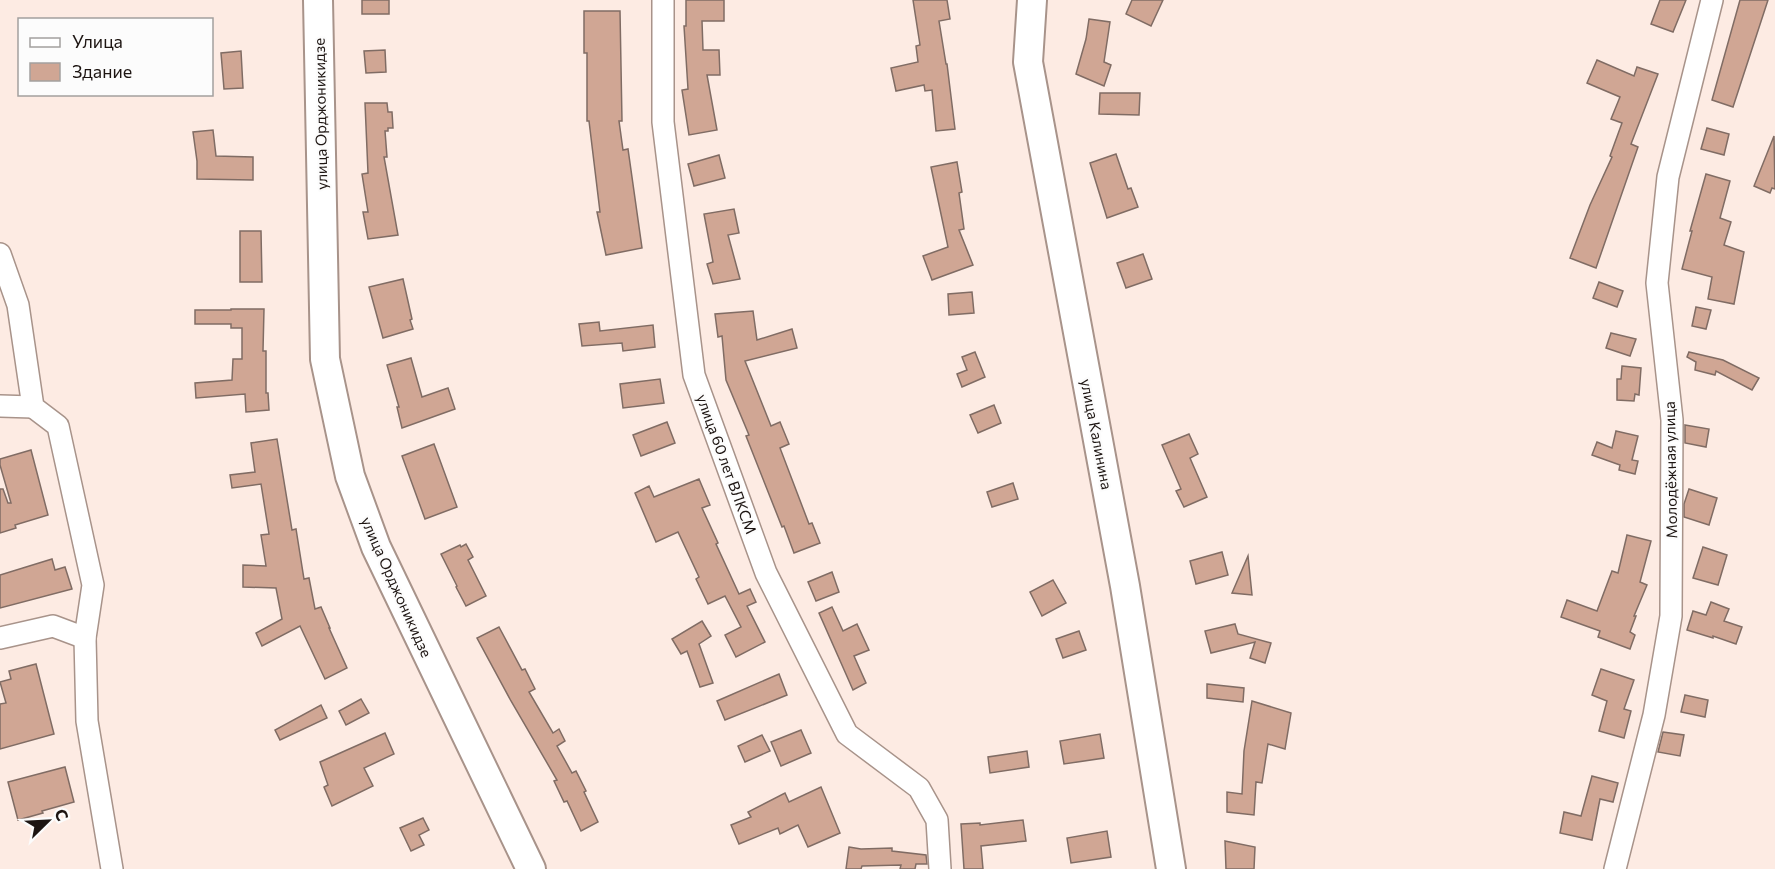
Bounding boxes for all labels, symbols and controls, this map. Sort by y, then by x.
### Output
legend [18,18,213,96]
text: Улица [72,30,123,52]
street label: улица Орджоникидзе [310,38,330,190]
text: Здание [72,60,132,82]
street label: улица Калинина [1077,377,1117,491]
street label: улица 60 лет ВЛКСМ [693,392,761,536]
street label: Молодёжная улица [1660,401,1680,539]
street label: улица Орджоникидзе [358,514,436,660]
north arrow [18,791,78,851]
text: С [51,806,73,824]

